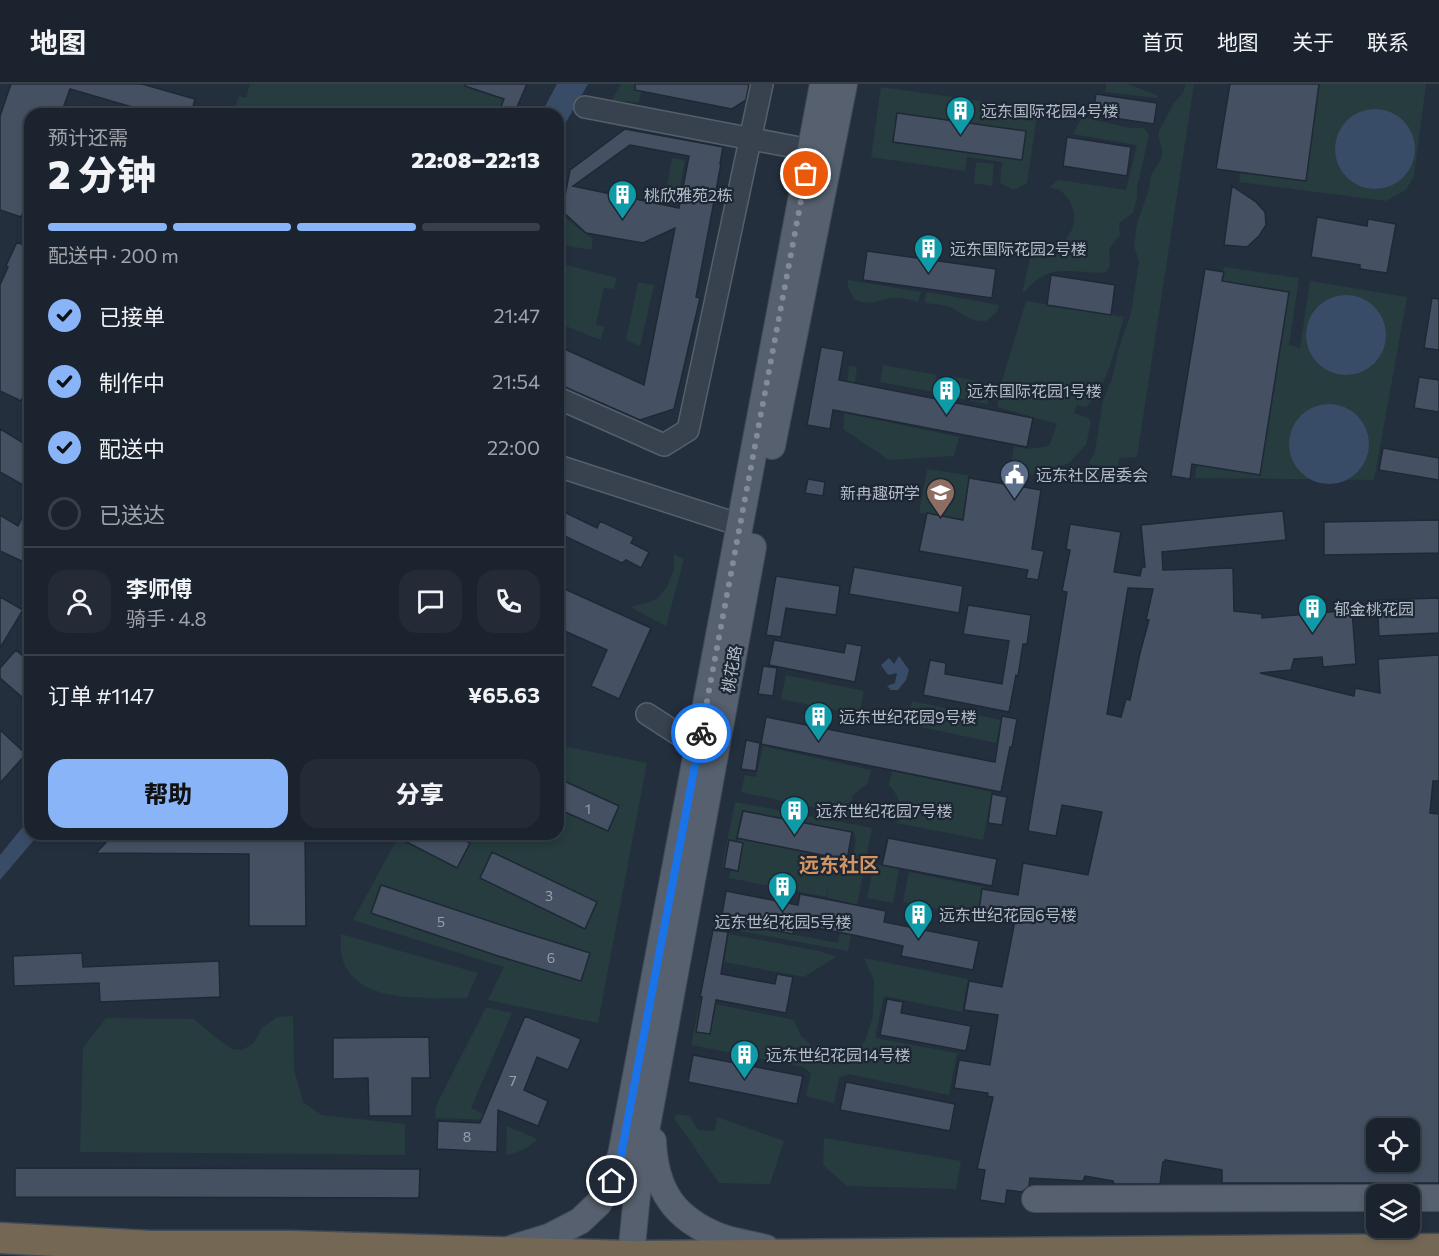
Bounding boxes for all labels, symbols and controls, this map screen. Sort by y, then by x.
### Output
text: 地图 [30,25,86,59]
text: 首页 [1142,29,1184,54]
text: 地图 [1217,29,1259,54]
text: 关于 [1292,29,1334,54]
text: 联系 [1367,29,1409,54]
building icon: 远东国际花园4号楼 [944,94,976,136]
place label: 远东国际花园4号楼 [981,101,1119,120]
text: 预计还需 [48,125,128,149]
text: 22:08–22:13 [411,146,540,173]
pin [780,148,831,199]
text: 2 分钟 [48,149,156,197]
icon: bag [789,157,822,190]
building icon: 桃欣雅苑2栋 [607,178,639,220]
place label: 桃欣雅苑2栋 [644,185,733,204]
building icon: 远东国际花园2号楼 [913,232,945,274]
place label: 远东国际花园2号楼 [950,239,1087,258]
text: 配送中 · 200 m [48,243,179,267]
icon: check [48,299,81,332]
text: 已接单 [99,303,165,330]
text: 21:47 [493,303,540,327]
icon: check [48,365,81,398]
text: 制作中 [99,369,165,396]
text: 21:54 [492,369,540,393]
building icon: 远东国际花园1号楼 [930,374,962,416]
place label: 远东国际花园1号楼 [967,381,1102,400]
icon: check [48,431,81,464]
text: 配送中 [99,435,165,462]
text: 22:00 [487,435,540,459]
public building icon: 远东社区居委会 [999,458,1031,500]
place label: 远东社区居委会 [1036,465,1148,484]
school or university icon: 新冉趣研学 [925,476,957,518]
place label: 新冉趣研学 [840,483,920,502]
text: 已送达 [99,501,165,528]
button: person [48,570,111,633]
button: chat [399,570,462,633]
button: phone [477,570,540,633]
text: 李师傅 [126,575,192,602]
building icon: 郁金桃花园 [1297,592,1329,634]
place label: 郁金桃花园 [1334,599,1414,618]
text: 骑手 · 4.8 [126,606,207,630]
street label: 桃花路 [717,644,745,694]
text: ¥65.63 [468,681,540,708]
text: 订单 #1147 [48,682,154,709]
building icon: 远东世纪花园9号楼 [802,700,834,742]
courier [671,703,731,763]
place label: 远东世纪花园9号楼 [839,707,977,726]
icon: bike [685,717,718,750]
button: 帮助 [48,759,288,828]
button: 分享 [300,759,540,828]
building icon: 远东世纪花园7号楼 [779,794,811,836]
house number: 1 [585,800,591,817]
place label: 远东世纪花园7号楼 [816,801,952,820]
district label: 远东社区 [799,852,879,876]
building icon: 远东世纪花园5号楼 [767,870,799,912]
house number: 3 [545,887,553,904]
building icon: 远东世纪花园6号楼 [902,898,934,940]
place label: 远东世纪花园6号楼 [939,905,1077,924]
place label: 远东世纪花园5号楼 [714,912,852,931]
house number: 5 [437,913,445,930]
house number: 6 [547,949,555,966]
building icon: 远东世纪花园14号楼 [729,1038,761,1080]
place label: 远东世纪花园14号楼 [766,1045,910,1064]
house number: 7 [509,1072,517,1089]
map controls [1366,1118,1420,1238]
button: locate [1366,1118,1420,1172]
house number: 8 [463,1128,471,1145]
pin [586,1155,637,1206]
icon: home [595,1164,628,1197]
button: layers [1366,1184,1420,1238]

